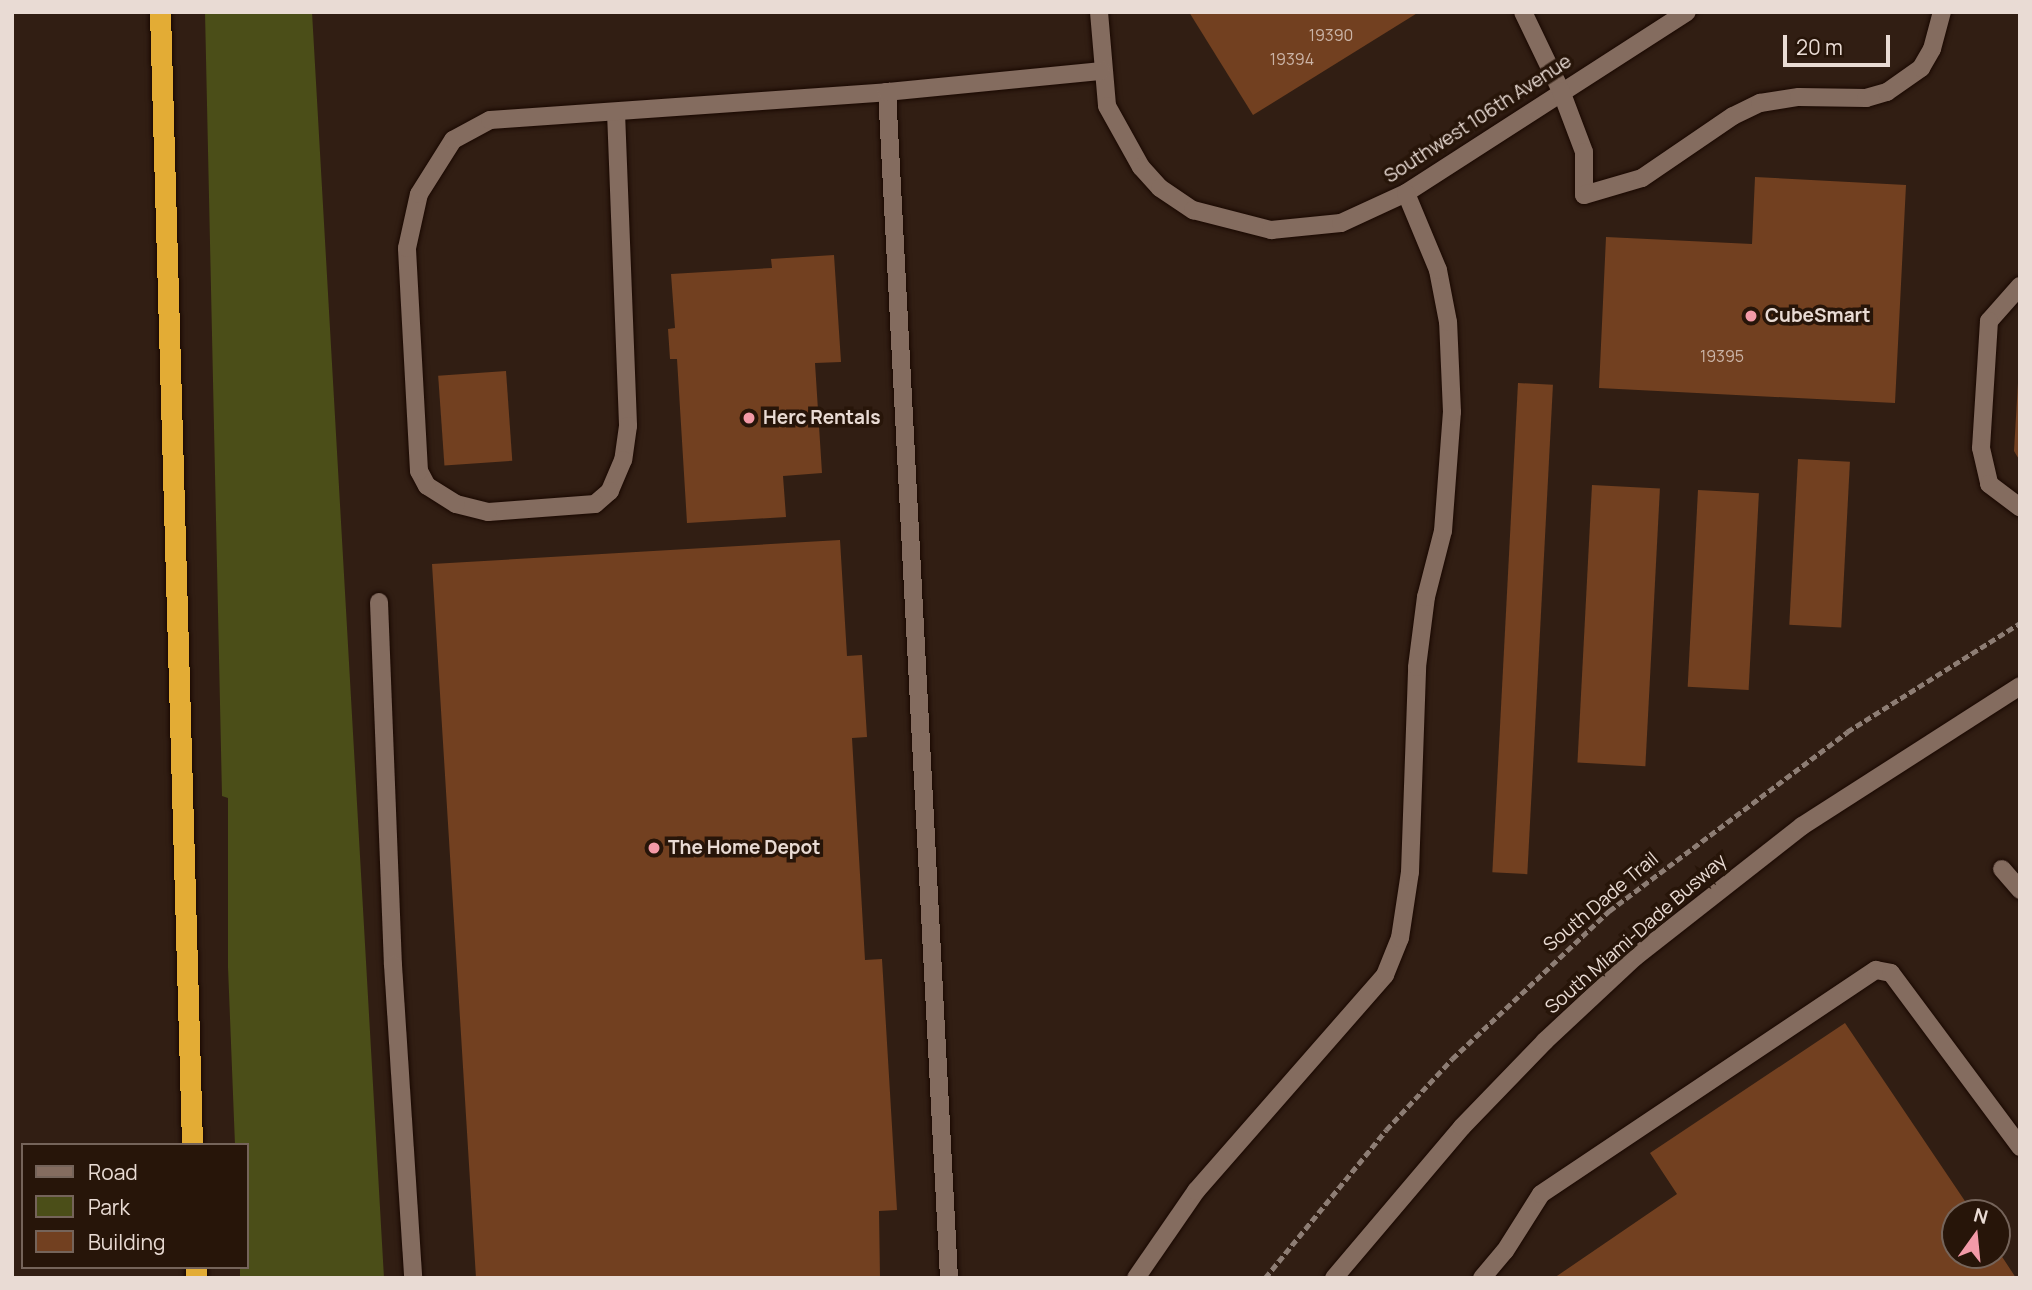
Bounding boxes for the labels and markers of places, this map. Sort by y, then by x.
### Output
place label: CubeSmart [1765,305,1870,327]
marker: CubeSmart [1743,308,1759,324]
place label: Herc Rentals [763,407,881,429]
marker: Herc Rentals [741,410,757,426]
place label: The Home Depot [668,837,820,859]
marker: The Home Depot [646,840,662,856]

